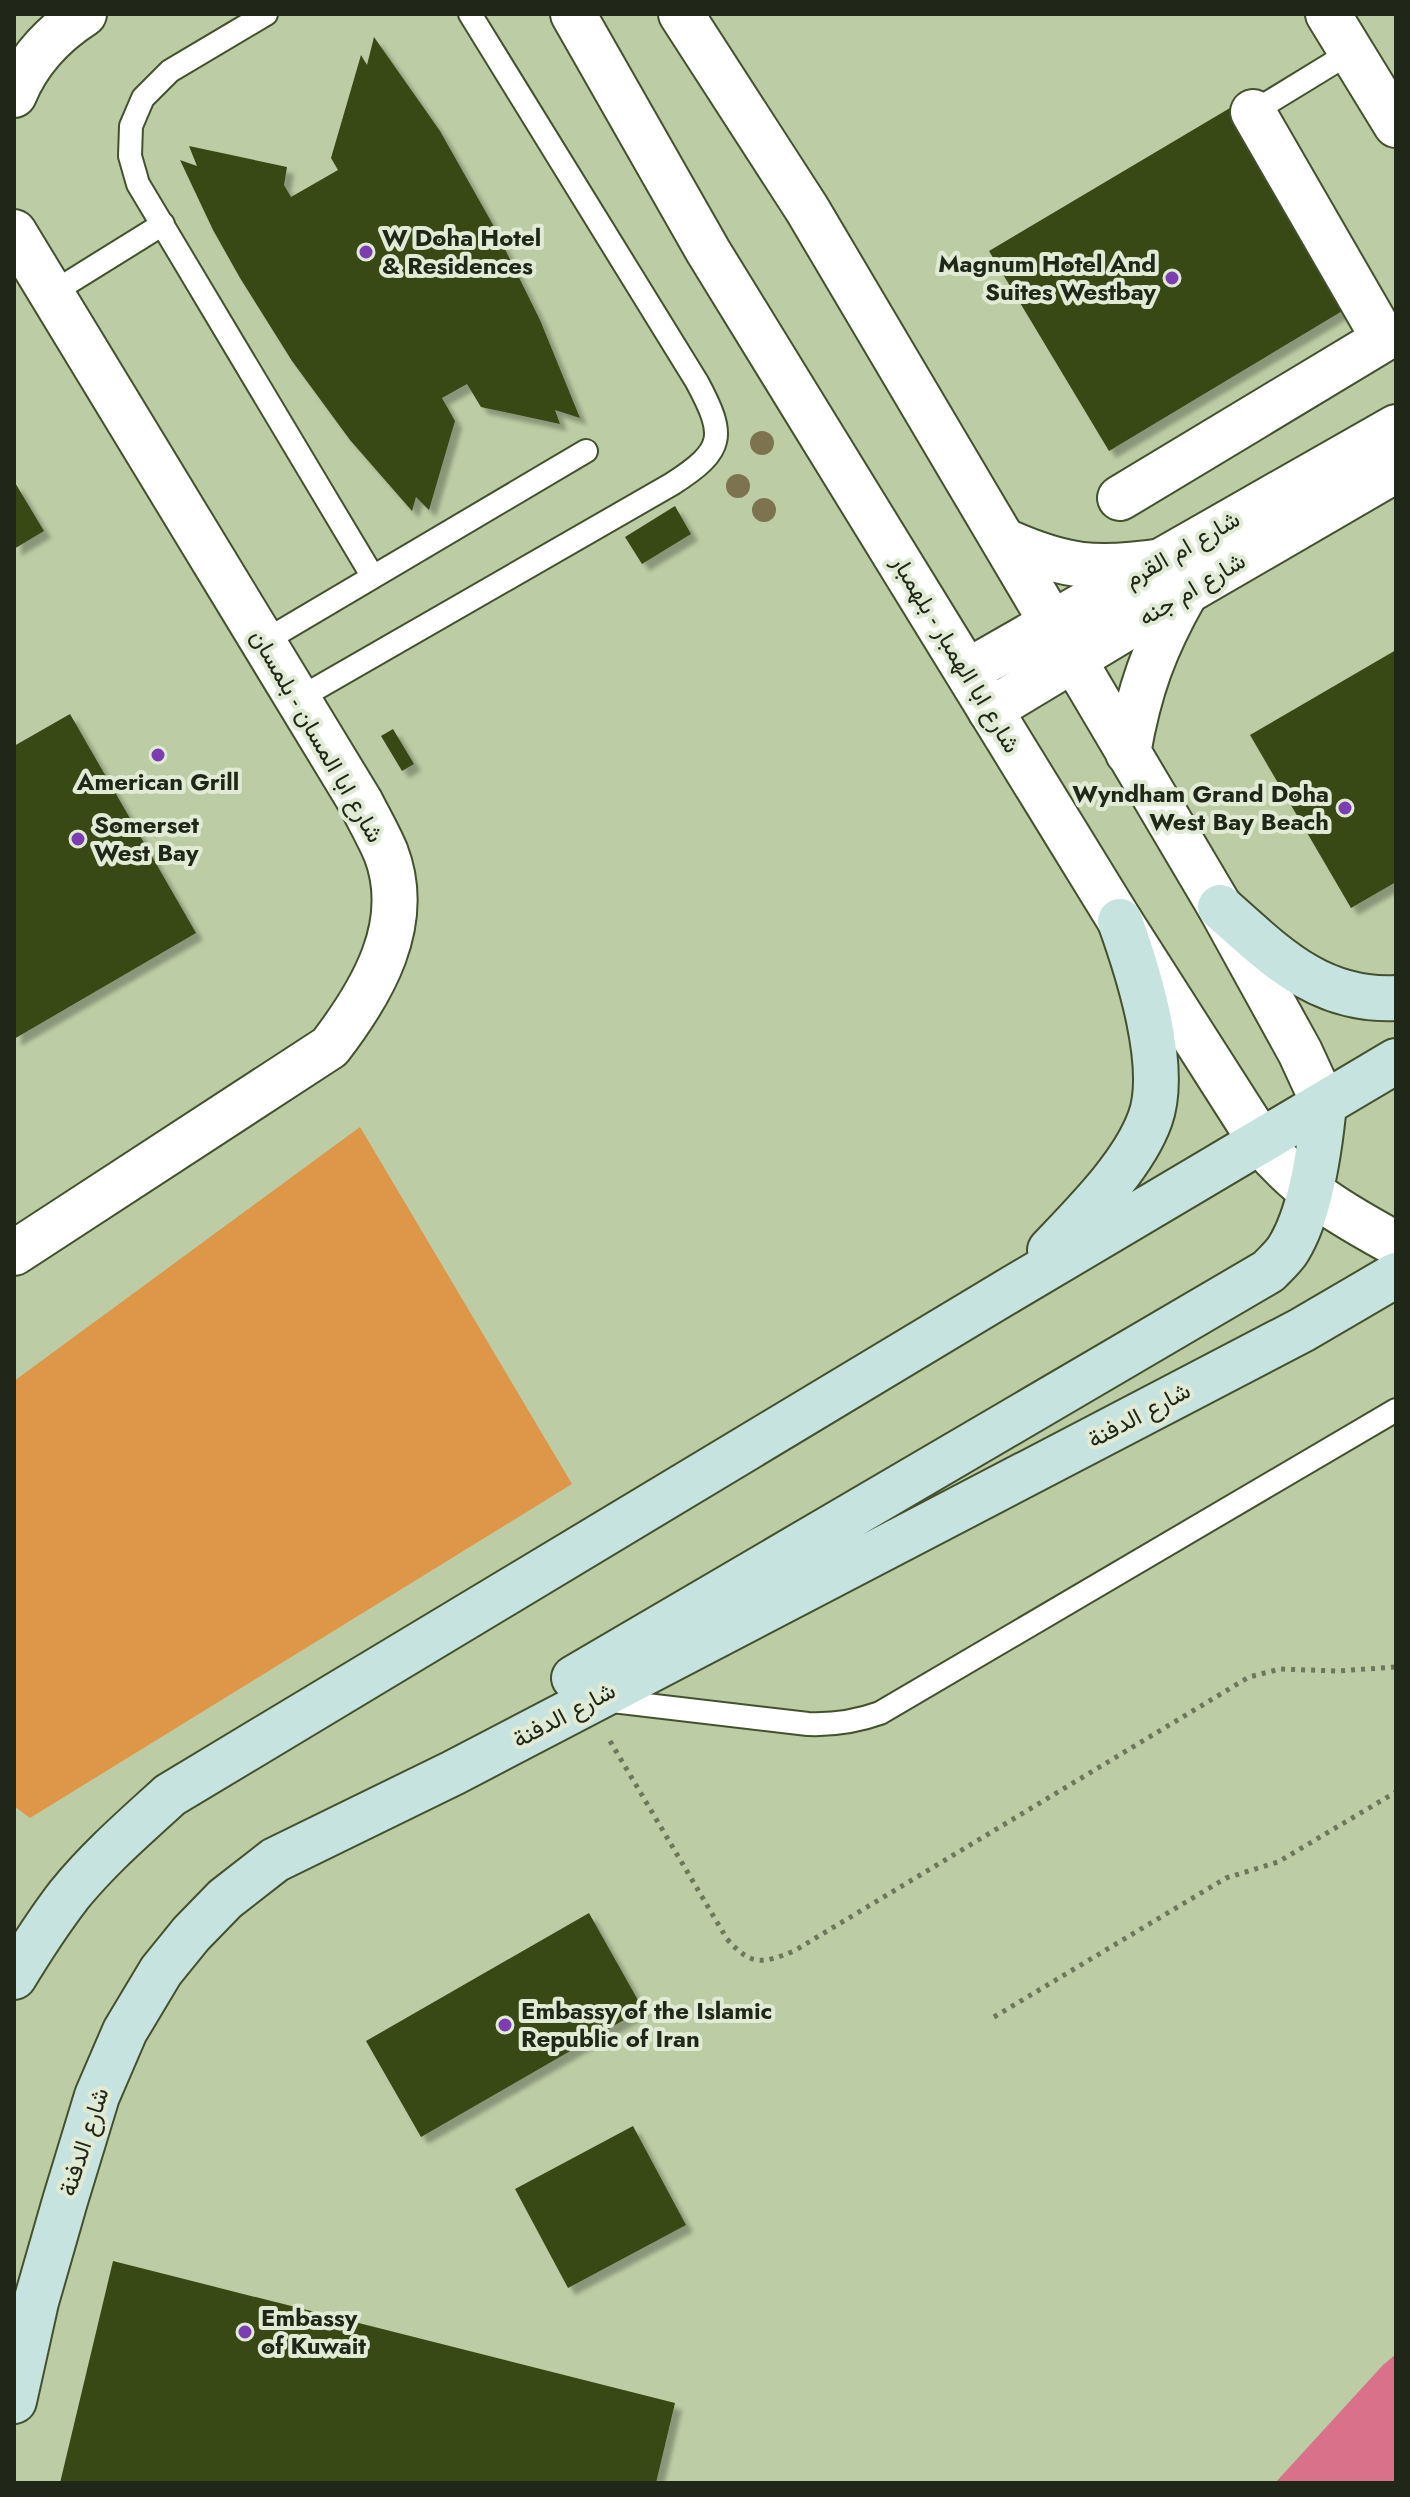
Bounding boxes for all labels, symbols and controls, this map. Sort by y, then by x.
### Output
place label: W Doha Hotel & Residences [382,220,541,283]
marker: W Doha Hotel & Residences [357,243,375,261]
place label: Magnum Hotel And Suites Westbay [938,246,1156,309]
marker: Magnum Hotel And Suites Westbay [1163,269,1181,287]
street label: شارع ام القرم [1117,501,1246,596]
street label: شارع ام جنه [1132,543,1252,634]
street label: شارع ابا الهمبار - بلهمبار [883,547,1029,759]
street label: شارع ابا المسان - بلمسان [242,623,393,849]
marker: American Grill [149,746,167,764]
place label: American Grill [76,764,239,799]
place label: Wyndham Grand Doha West Bay Beach [1072,776,1329,839]
marker: Wyndham Grand Doha West Bay Beach [1336,799,1354,817]
place label: Somerset West Bay [94,807,199,870]
marker: Somerset West Bay [69,830,87,848]
street label: شارع الدفنة [1081,1373,1197,1456]
street label: شارع الدفنة [506,1673,622,1756]
place label: Embassy of the Islamic Republic of Iran [521,1993,772,2056]
marker: Embassy of the Islamic Republic of Iran [496,2016,514,2034]
street label: شارع الدفنة [50,2083,118,2201]
place label: Embassy of Kuwait [261,2300,366,2363]
marker: Embassy of Kuwait [236,2323,254,2341]

